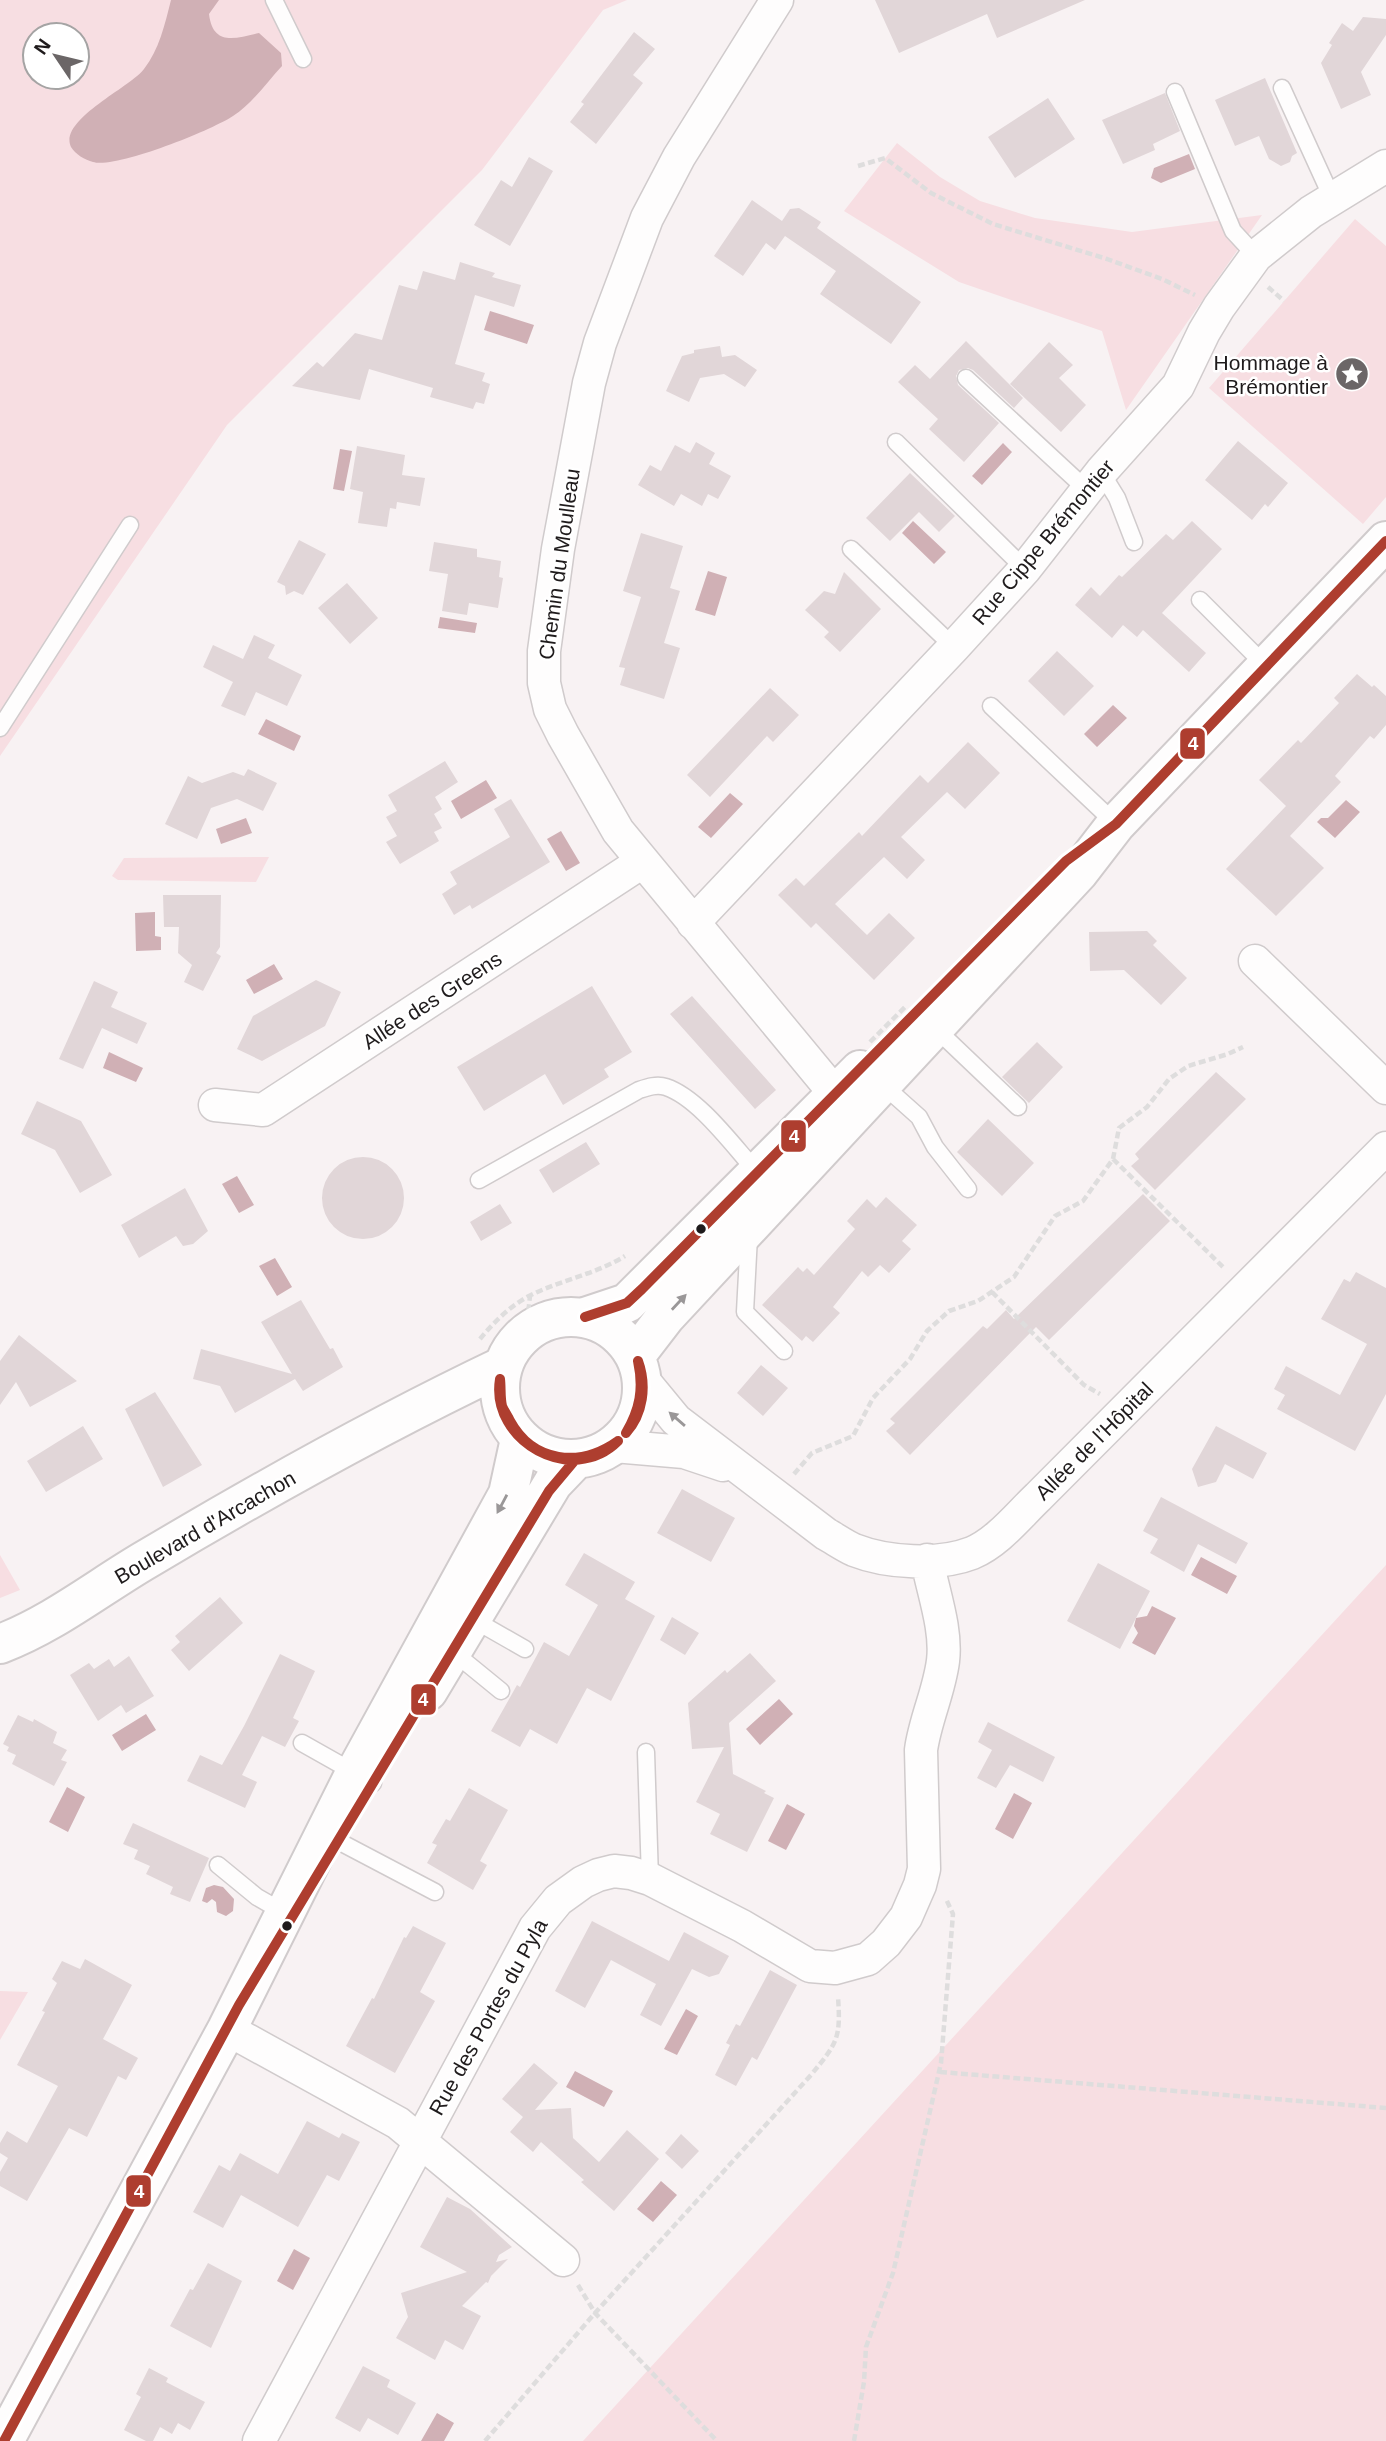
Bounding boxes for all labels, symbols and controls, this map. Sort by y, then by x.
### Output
north arrow [21,21,91,91]
text: N [30,35,55,58]
place label: Hommage à Brémontier [1214,351,1328,398]
place icon: Hommage à Brémontier [1333,355,1371,393]
street label: Rue Cippe Brémontier [967,455,1119,629]
street label: Chemin du Moulleau [534,467,584,661]
line badge: 4 [1179,727,1206,760]
text: 4 [1188,733,1199,754]
street label: Allée des Greens [358,946,506,1054]
line badge: 4 [780,1119,807,1153]
text: 4 [789,1126,800,1147]
unlabelled marker [694,1222,708,1236]
one-way arrow [670,1294,686,1311]
street label: Allée de l’Hôpital [1031,1378,1157,1504]
one-way arrow [668,1411,686,1427]
street label: Boulevard d'Arcachon [111,1466,299,1588]
one-way arrow [496,1495,508,1514]
line badge: 4 [410,1683,437,1716]
text: 4 [418,1689,429,1710]
street label: Rue des Portes du Pyla [424,1915,552,2119]
unlabelled marker [280,1919,294,1933]
line badge: 4 [125,2174,152,2208]
text: 4 [134,2181,145,2202]

